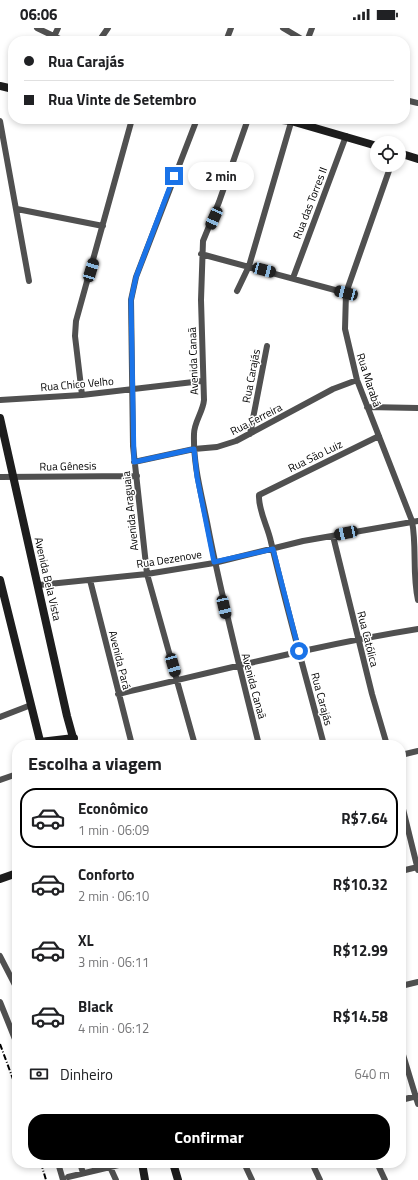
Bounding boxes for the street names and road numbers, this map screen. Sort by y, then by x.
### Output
street label: Rua das Torres II [289,165,331,241]
street label: Avenida Canaã [184,326,202,395]
street label: Rua Carajás [238,348,264,404]
street label: Rua Marabá [353,351,385,410]
street label: Rua Chico Velho [40,373,115,395]
street label: Rua Ferreira [227,399,285,439]
street label: Rua São Luiz [285,436,345,476]
street label: Rua Gênesis [39,458,97,474]
street label: Avenida Araguaia [118,470,142,552]
street label: Avenida Bela Vista [31,536,65,623]
street label: Rua Dezenove [135,546,203,572]
street label: Rua Católica [353,609,383,669]
street label: Avenida Pará [105,629,135,692]
street label: Avenida Canaã [238,651,271,721]
street label: Rua Carajás [307,671,337,727]

